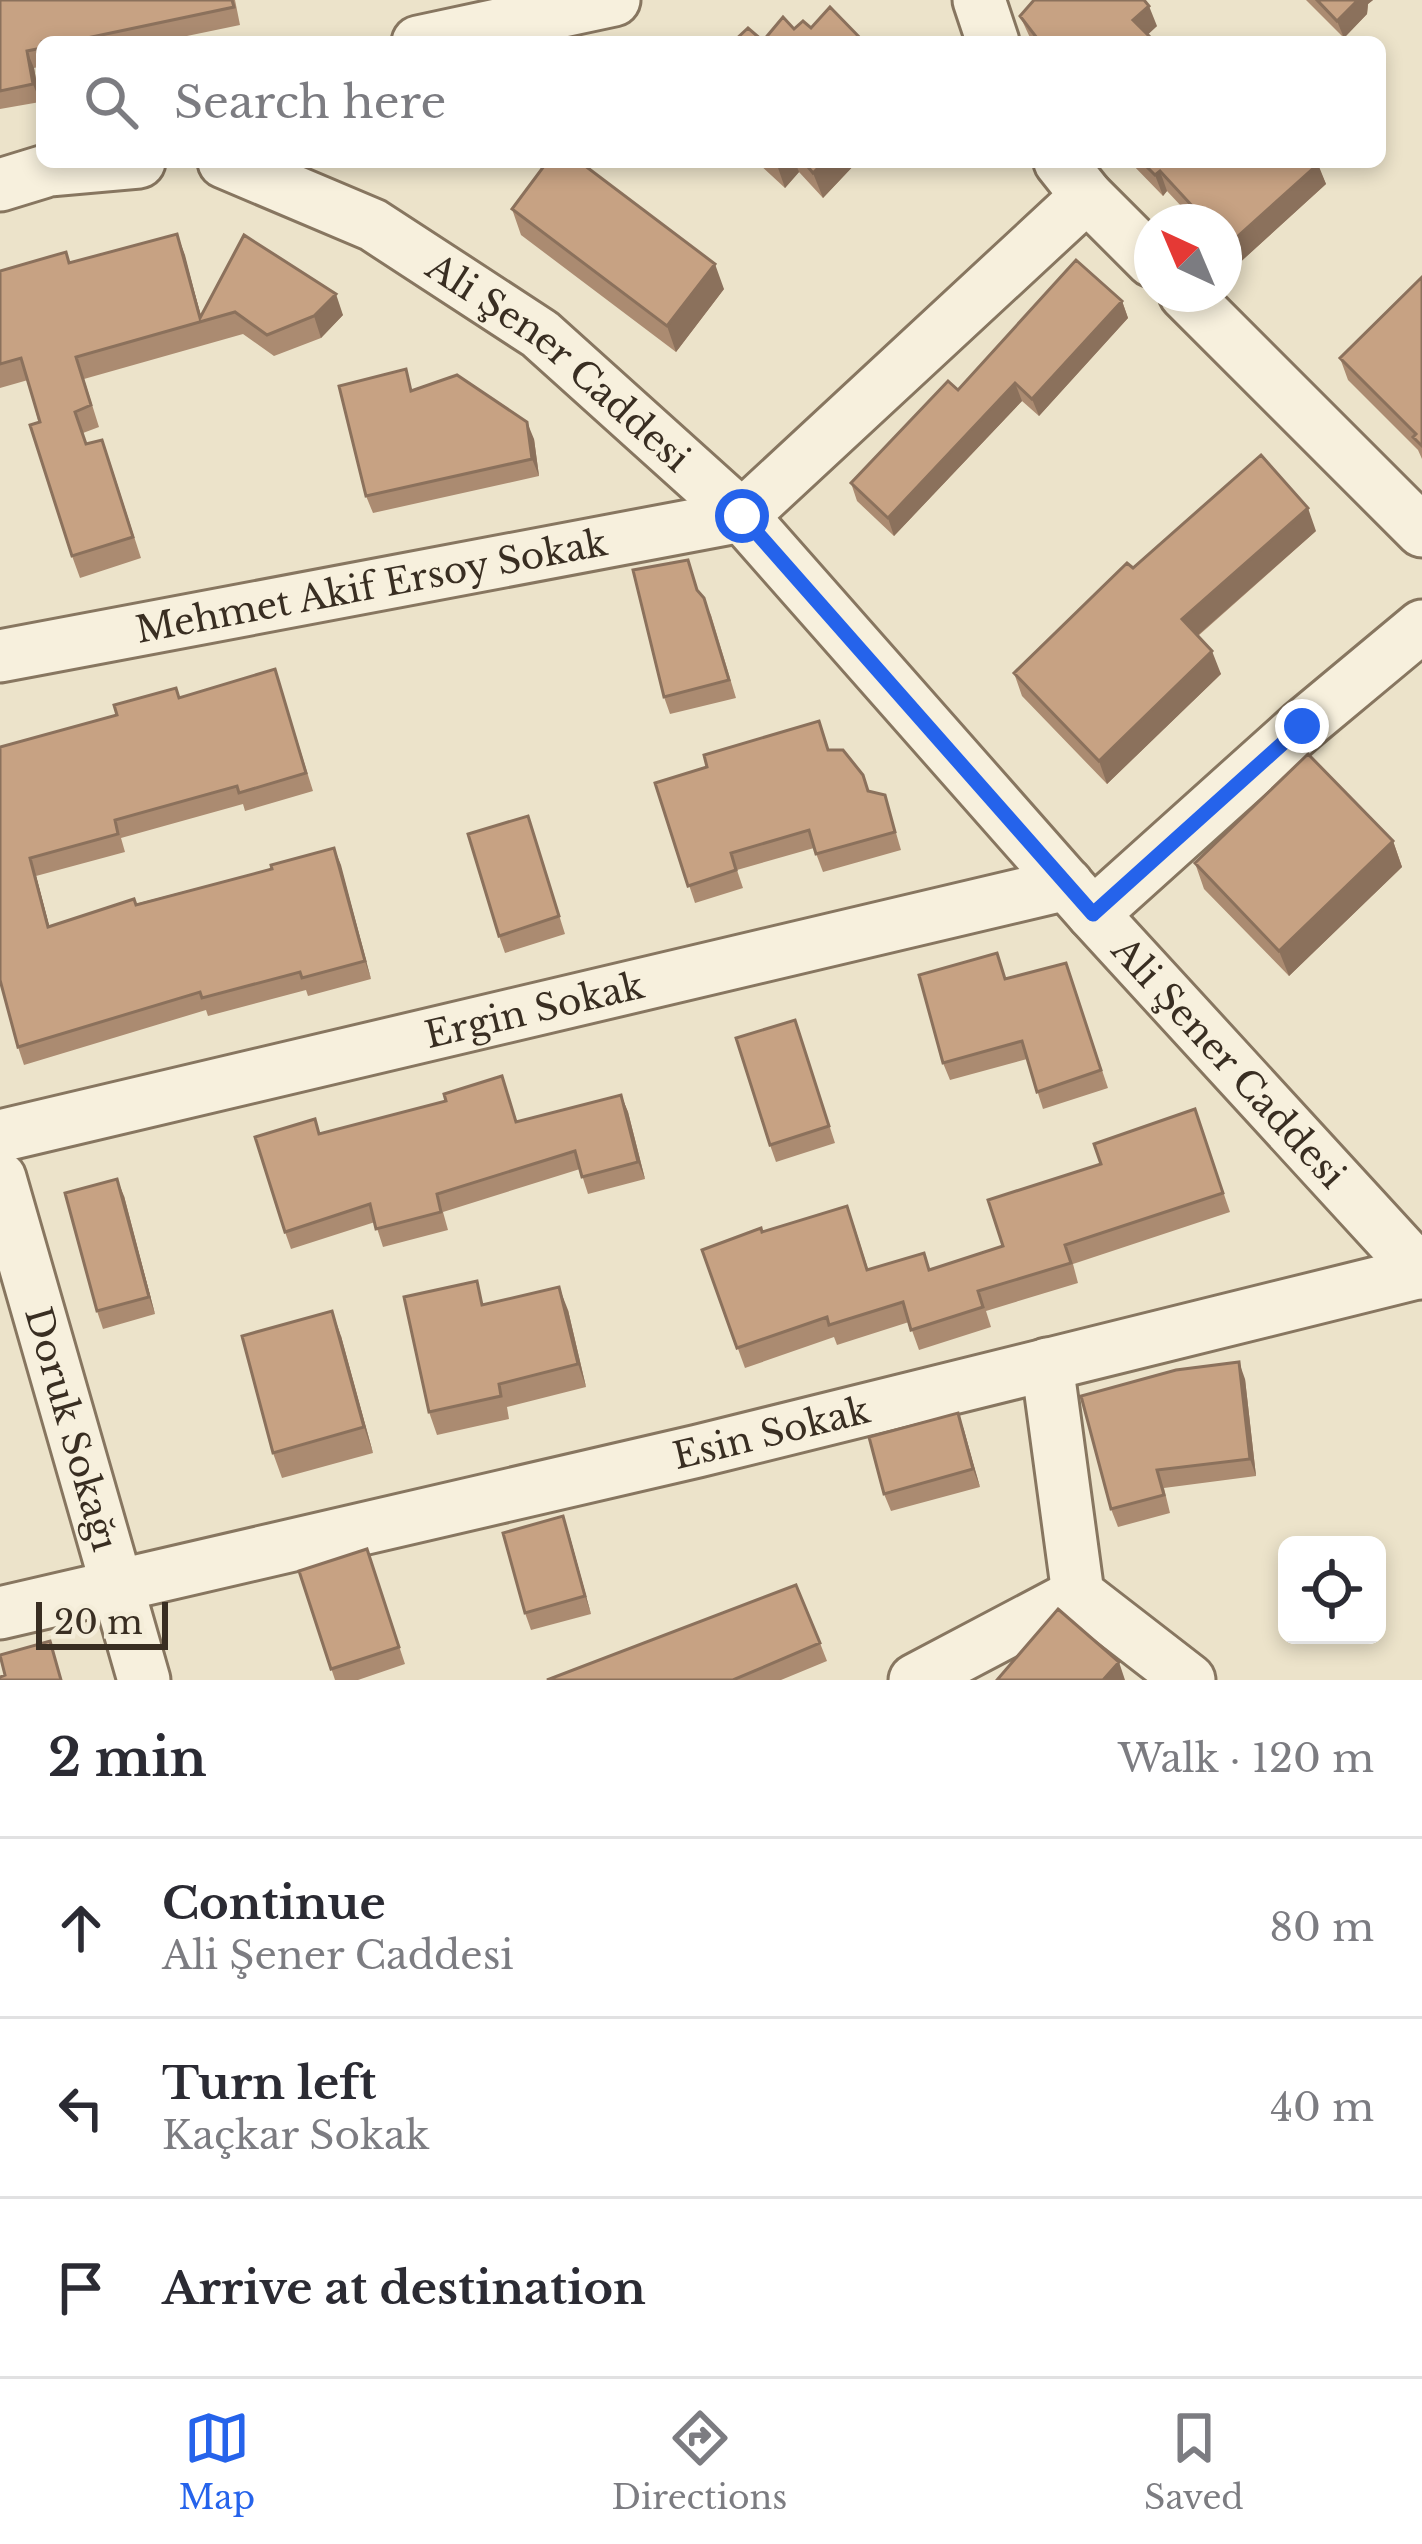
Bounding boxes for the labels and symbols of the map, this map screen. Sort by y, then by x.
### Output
north arrow [1134,204,1242,312]
street label: Ali Şener Caddesi [418,243,699,481]
route start [715,489,769,543]
street label: Mehmet Akif Ersoy Sokak [132,519,611,652]
route end [1275,699,1329,753]
street label: Ali Şener Caddesi [1102,927,1355,1197]
street label: Ergin Sokak [420,962,648,1057]
street label: Doruk Sokağı [16,1302,128,1556]
street label: Esin Sokak [668,1387,874,1479]
scale bar [36,1596,168,1649]

